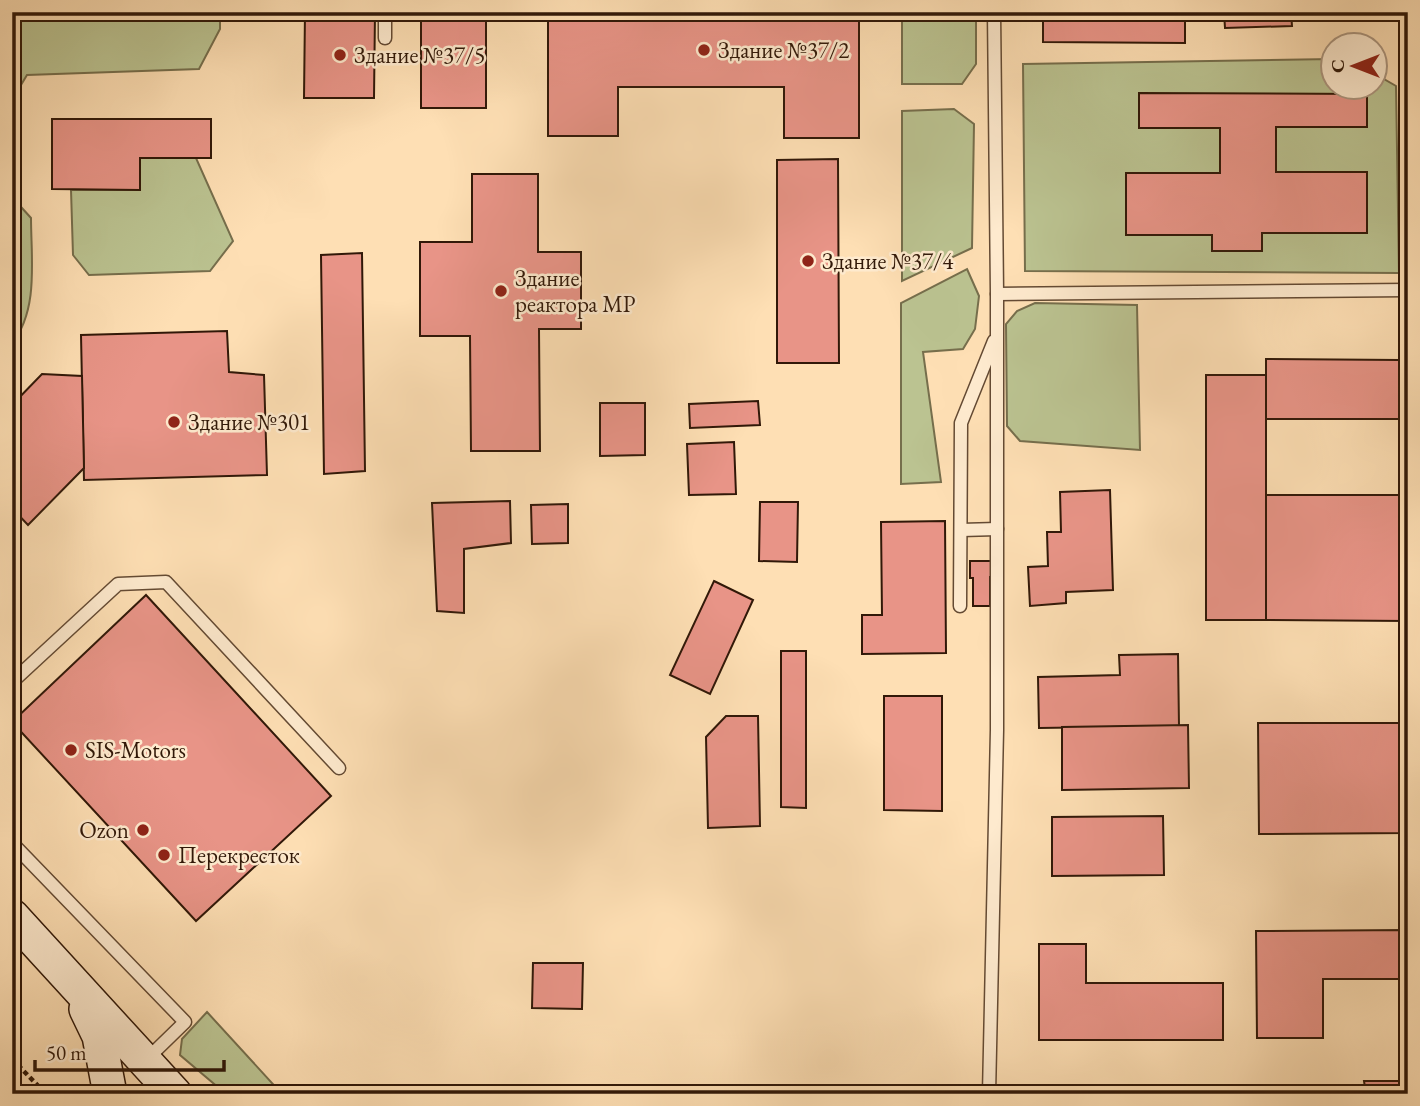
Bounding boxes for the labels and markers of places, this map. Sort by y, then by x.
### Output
place label: Здание №37/2 [718,35,849,65]
place label: Здание №37/5 [354,40,485,70]
marker: Здание №37/2 [696,42,712,58]
marker: Здание №37/5 [332,47,348,63]
place label: Здание №37/4 [822,246,954,276]
marker: Здание №37/4 [800,253,816,269]
place label: Здание реактора МР [515,263,636,319]
marker: Здание реактора МР [493,283,509,299]
place label: Здание №301 [188,407,310,437]
marker: Здание №301 [166,414,182,430]
place label: SIS-Motors [85,735,186,765]
marker: SIS-Motors [63,742,79,758]
place label: Ozon [79,815,129,845]
marker: Ozon [135,822,151,838]
place label: Перекресток [178,840,300,870]
marker: Перекресток [156,847,172,863]

